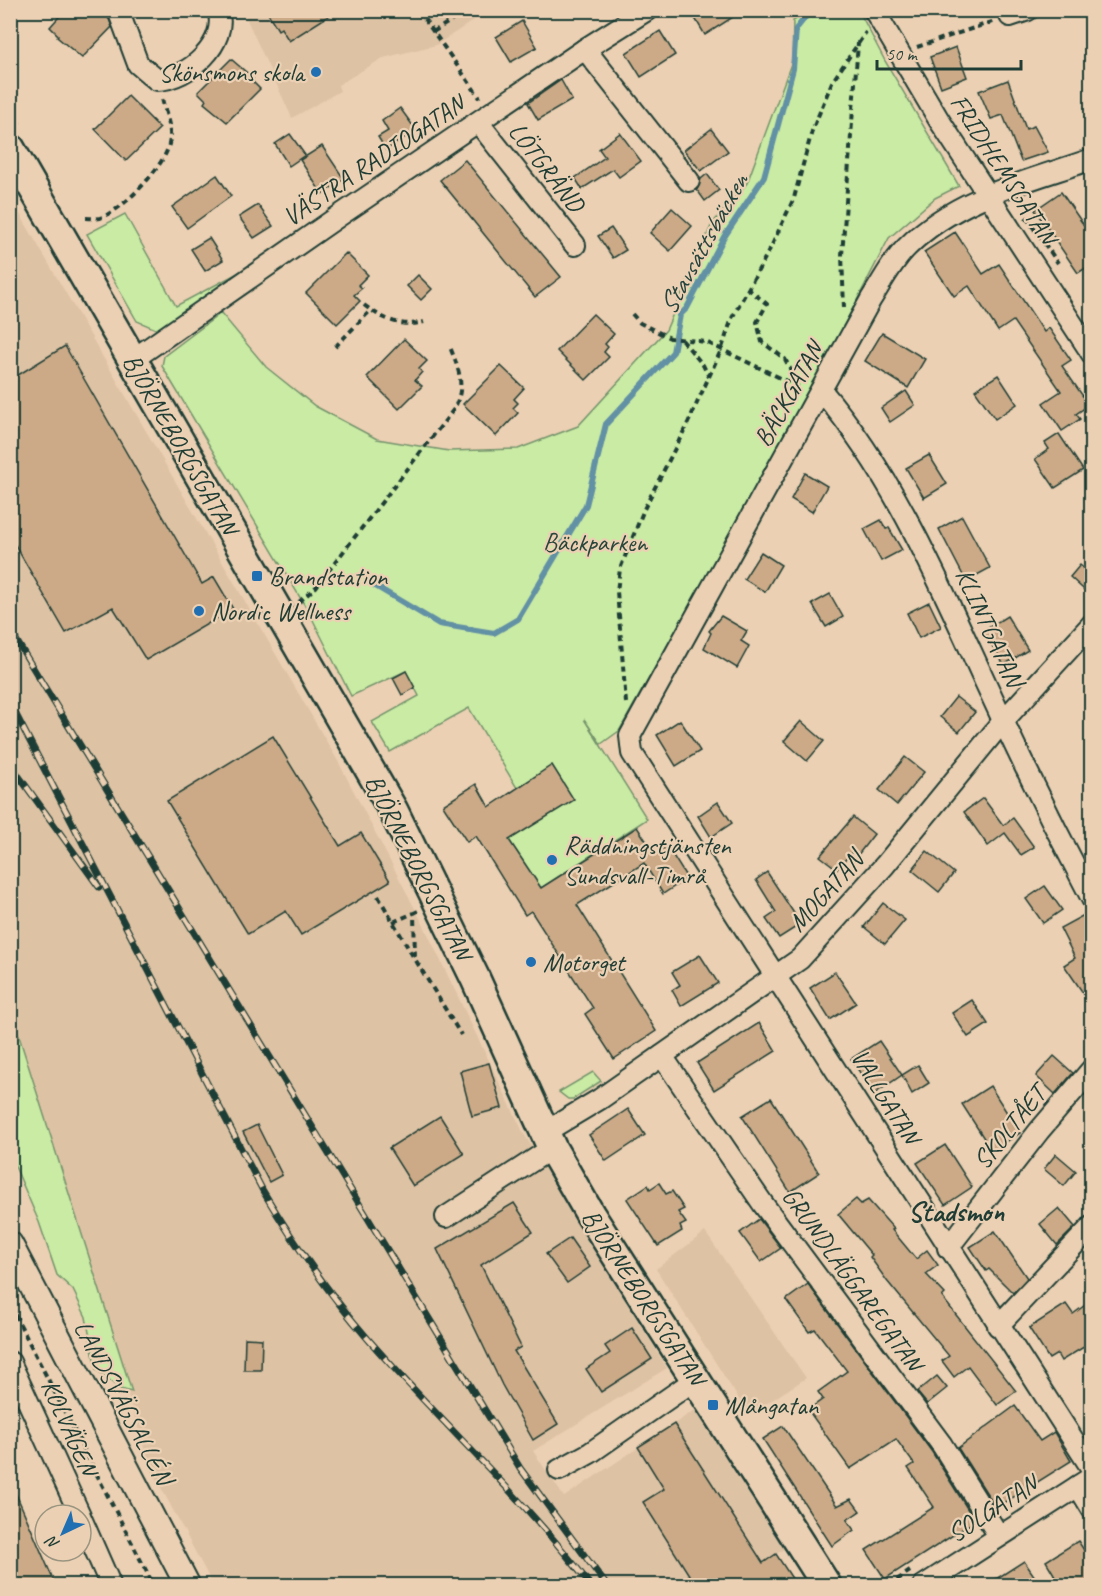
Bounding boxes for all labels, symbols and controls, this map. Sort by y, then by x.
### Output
scale bar [877,33,1021,71]
text: 50 m [886,43,919,65]
place label: Skönsmons skola [159,56,306,89]
marker: Skönsmons skola [309,65,323,79]
street label: VÄSTRA RADIOGATAN [276,85,474,233]
street label: FRIDHEMSGATAN [943,88,1067,254]
street label: LÖTGRÄND [501,116,593,221]
water label: Stavsättsbäcken [650,165,757,320]
street label: BÄCKGATAN [746,332,833,452]
street label: BJÖRNEBORGSGATAN [115,348,248,544]
park label: Bäckparken [543,526,648,559]
place label: Brandstation [269,560,389,593]
street label: KLINTGATAN [948,563,1033,695]
marker: Brandstation [250,569,264,583]
place label: Nordic Wellness [211,595,352,628]
marker: Nordic Wellness [192,604,206,618]
street label: BJÖRNEBORGSGATAN [358,769,481,969]
place label: Räddningstjänsten Sundsvall-Timrå [564,829,732,892]
street label: MOGATAN [781,841,873,938]
marker: Räddningstjänsten Sundsvall-Timrå [545,853,559,867]
place label: Motorget [543,946,627,979]
marker: Motorget [524,955,538,969]
street label: VALLGATAN [843,1042,930,1154]
street label: SKOLTÅET [966,1075,1056,1176]
street label: GRUNDLÄGGAREGATAN [775,1181,933,1381]
district label: Stadsmon [908,1194,1005,1229]
street label: BJÖRNEBORGSGATAN [574,1203,715,1395]
street label: LANDSVÄGSALLÉN [66,1314,183,1494]
street label: KOLVÄGEN [34,1374,107,1484]
place label: Mångatan [725,1389,819,1422]
marker: Mångatan [706,1398,720,1412]
street label: SOLGATAN [941,1465,1047,1550]
north arrow [33,1503,93,1563]
text: N [41,1530,64,1554]

